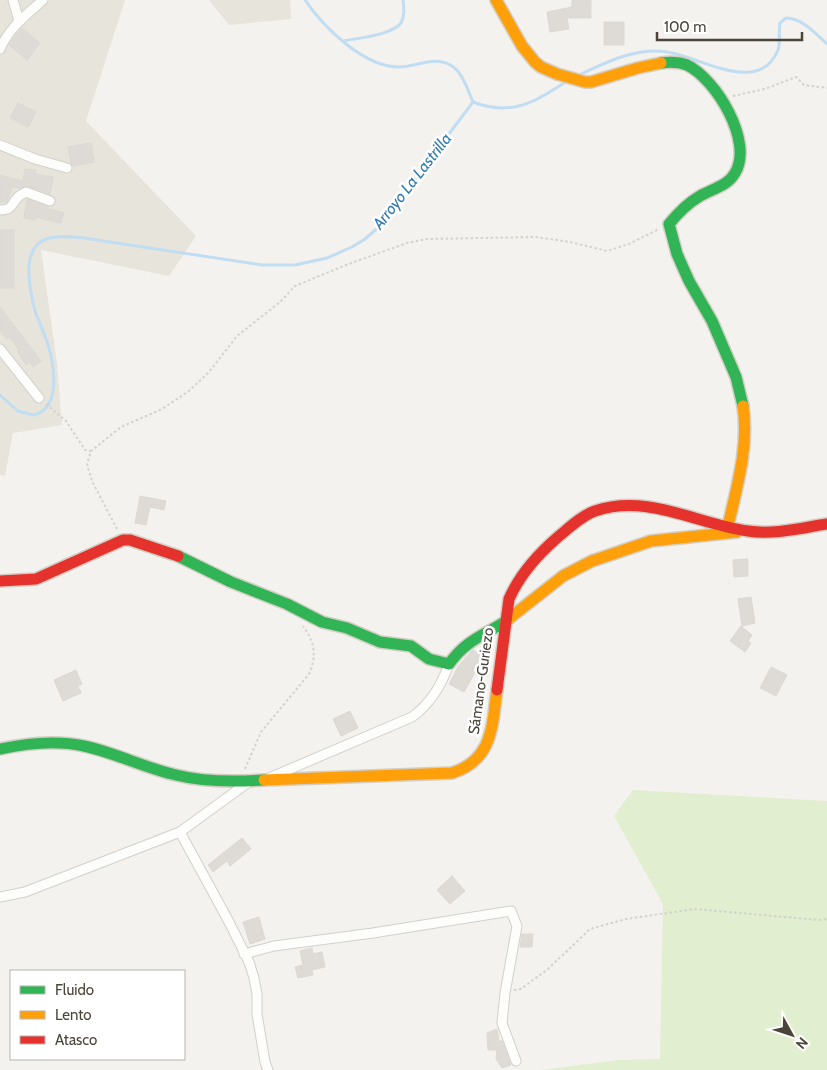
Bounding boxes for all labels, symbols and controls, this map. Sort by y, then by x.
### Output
scale bar [657,10,802,42]
text: 100 m [664,18,706,36]
water label: Arroyo La Lastrilla [368,129,455,234]
street label: Sámano-Guriezo [465,626,497,736]
legend [10,970,185,1060]
text: Fluido [55,981,94,999]
text: Lento [55,1006,92,1024]
north arrow [767,1010,817,1060]
text: Atasco [55,1031,97,1049]
text: N [792,1034,812,1053]

